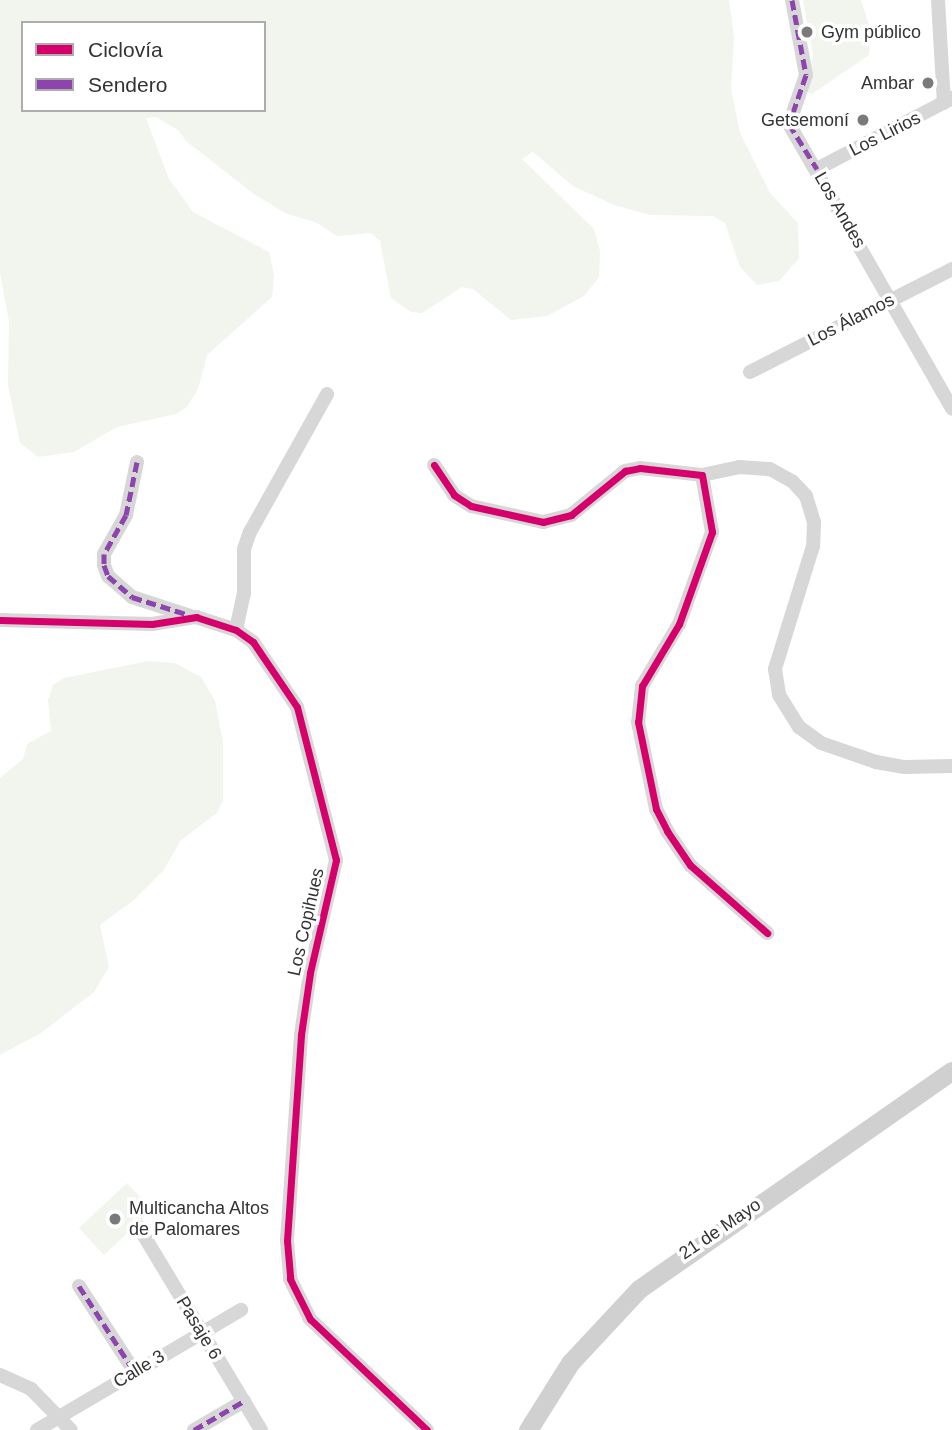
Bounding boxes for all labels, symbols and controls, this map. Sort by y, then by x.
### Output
legend [21,21,266,112]
place label: Gym público [821,21,921,43]
marker: Gym público [799,24,815,40]
text: Ciclovía [88,38,163,61]
place label: Ambar [861,72,914,94]
text: Sendero [88,73,167,96]
marker: Ambar [920,75,936,91]
street label: Los Lirios [846,107,924,161]
place label: Getsemoní [761,109,849,131]
marker: Getsemoní [855,112,871,128]
street label: Los Andes [809,168,871,252]
street label: Los Álamos [804,289,898,351]
street label: Los Copihues [283,866,329,978]
street label: 21 de Mayo [675,1194,765,1264]
place label: Multicancha Altos de Palomares [129,1198,270,1240]
marker: Multicancha Altos de Palomares [107,1211,123,1227]
street label: Pasaje 6 [172,1292,226,1364]
street label: Calle 3 [109,1345,169,1393]

